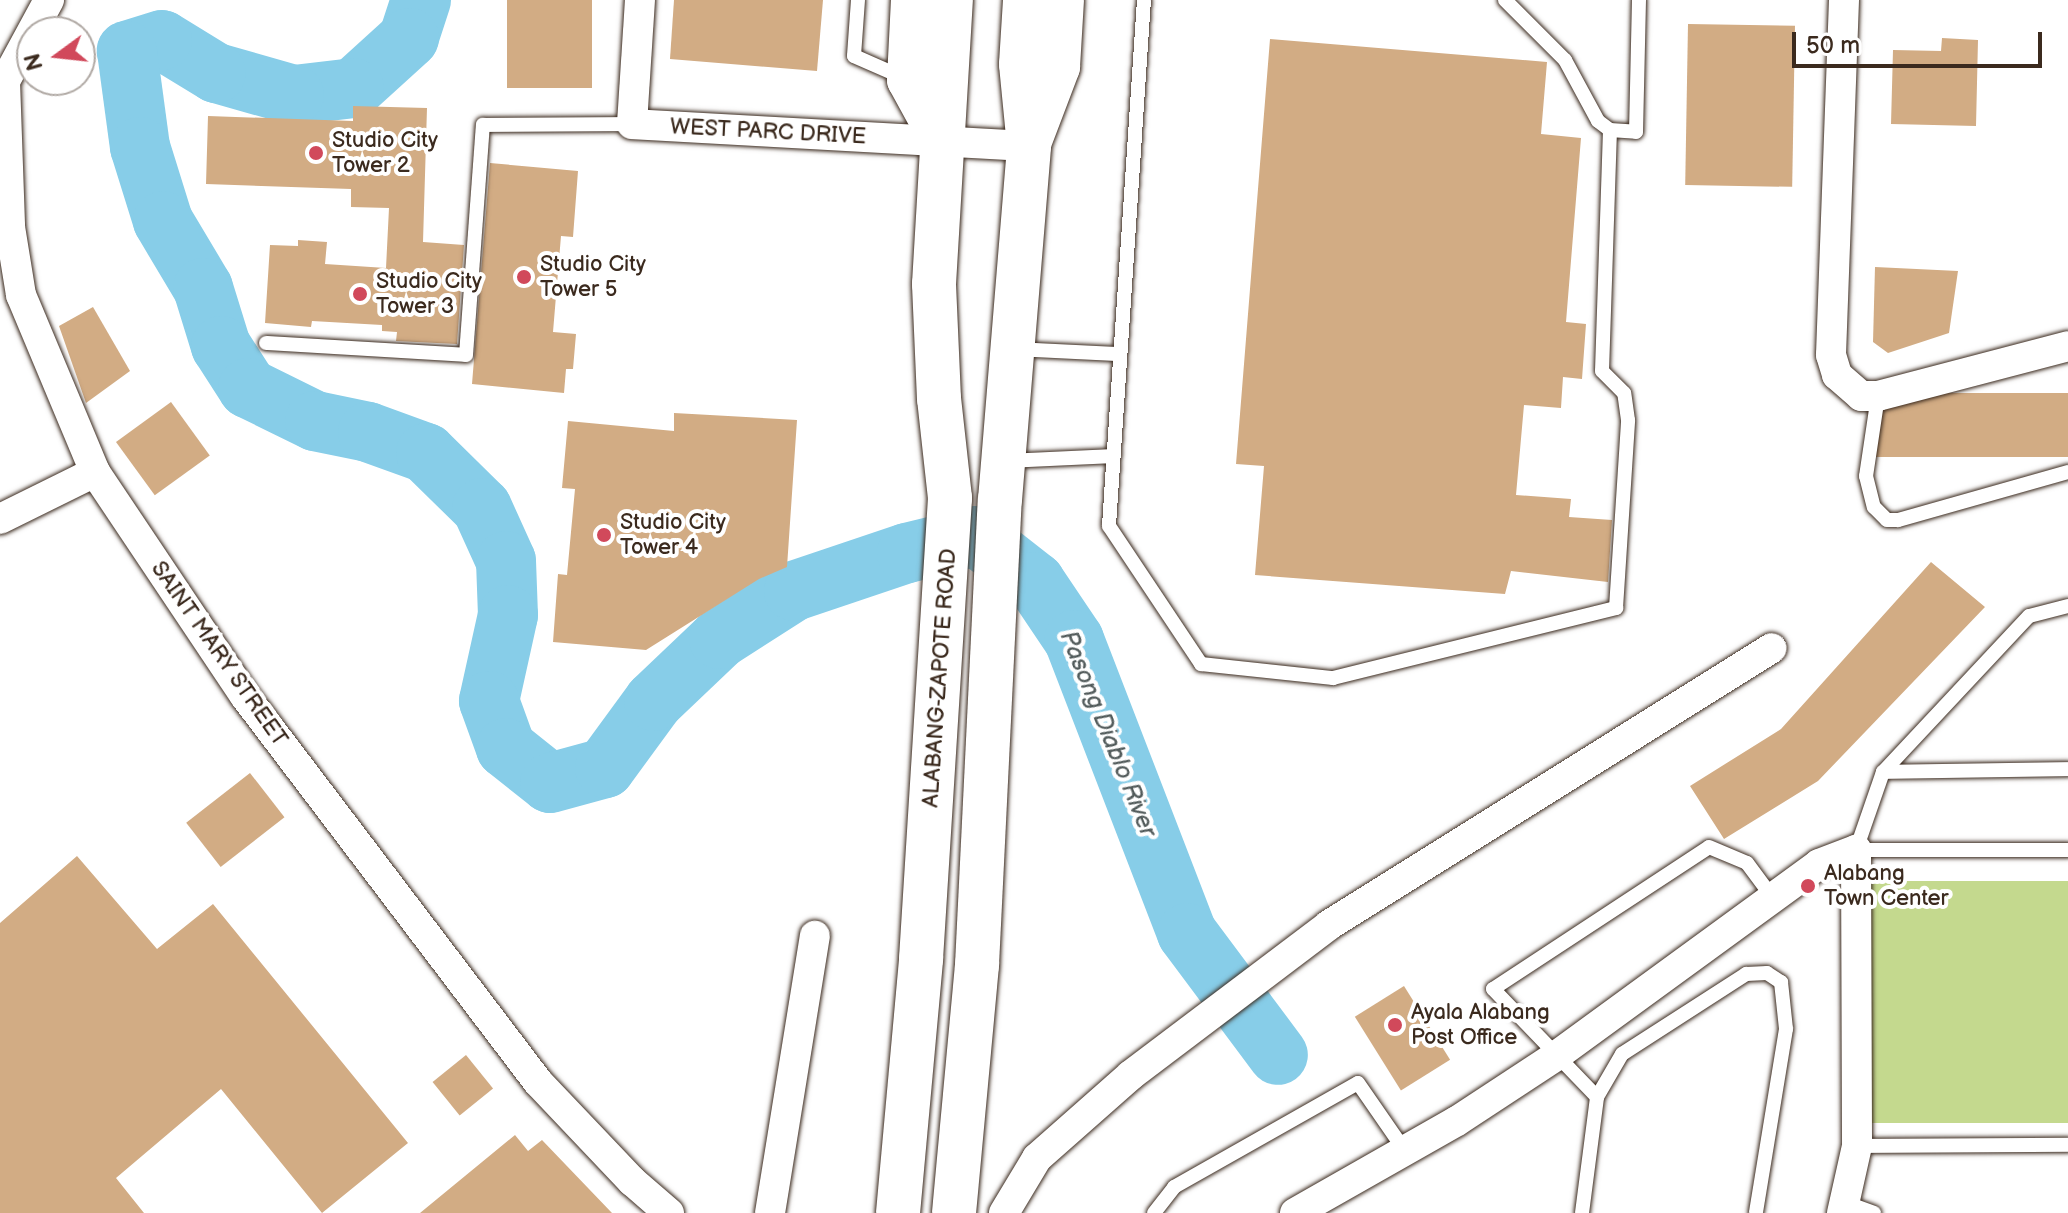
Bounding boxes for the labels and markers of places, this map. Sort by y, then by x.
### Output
place label: Studio City Tower 2 [332,127,438,178]
marker: Studio City Tower 2 [307,144,325,162]
place label: Studio City Tower 5 [540,251,646,302]
place label: Studio City Tower 3 [376,268,482,320]
marker: Studio City Tower 5 [515,268,533,286]
marker: Studio City Tower 3 [351,285,369,303]
place label: Studio City Tower 4 [620,509,726,560]
marker: Studio City Tower 4 [595,526,613,544]
place label: Alabang Town Center [1824,860,1949,912]
marker: Alabang Town Center [1799,877,1817,895]
place label: Ayala Alabang Post Office [1411,999,1550,1050]
marker: Ayala Alabang Post Office [1386,1016,1404,1034]

